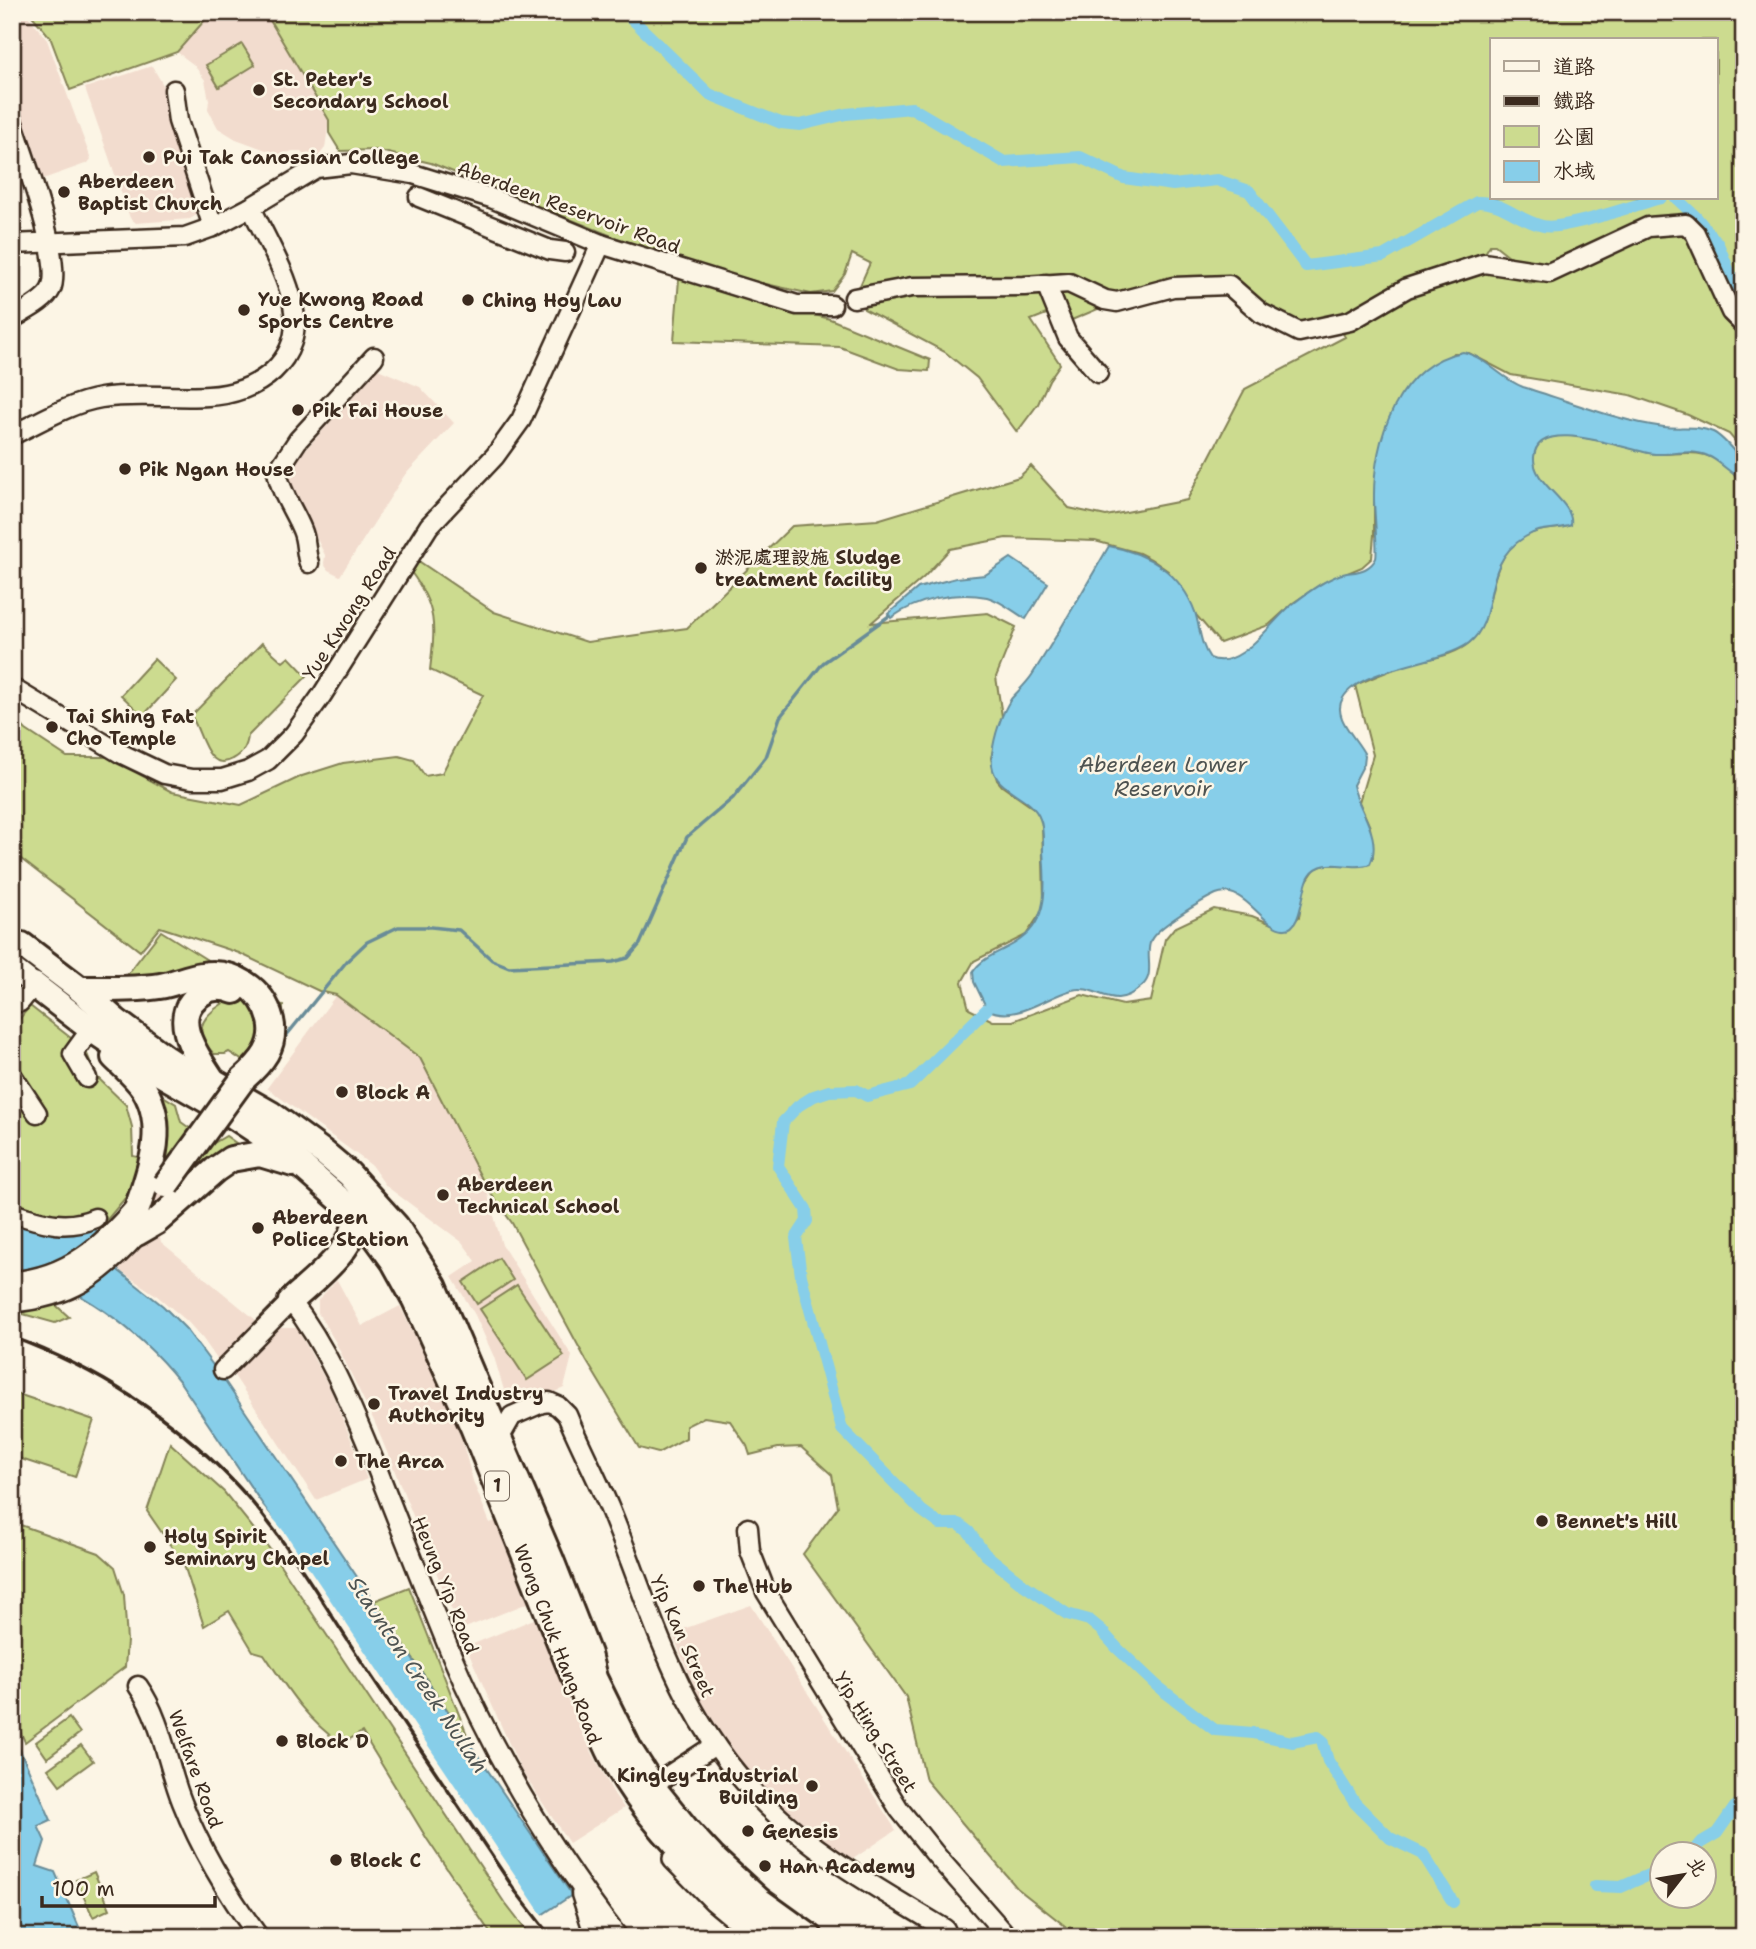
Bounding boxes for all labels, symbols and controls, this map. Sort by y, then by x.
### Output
legend [1490,38,1718,200]
text: 道路 [1553,53,1595,81]
place label: St. Peter's Secondary School [273,67,449,114]
marker: St. Peter's Secondary School [251,82,267,98]
text: 鐵路 [1553,87,1595,115]
text: 公園 [1553,123,1595,151]
place label: Pui Tak Canossian College [163,145,419,170]
marker: Pui Tak Canossian College [141,149,157,165]
street label: Aberdeen Reservoir Road [454,155,684,260]
text: 水域 [1553,157,1595,185]
place label: Aberdeen Baptist Church [78,169,223,216]
marker: Aberdeen Baptist Church [56,184,72,200]
place label: Yue Kwong Road Sports Centre [258,287,424,334]
place label: Ching Hoy Lau [482,288,622,313]
marker: Ching Hoy Lau [460,292,476,308]
marker: Yue Kwong Road Sports Centre [236,302,252,318]
place label: Pik Fai House [312,398,443,423]
marker: Pik Fai House [290,402,306,418]
place label: Pik Ngan House [139,457,294,482]
marker: Pik Ngan House [117,461,133,477]
street label: Yue Kwong Road [297,542,402,685]
place label: 淤泥處理設施 Sludge treatment facility [715,545,901,592]
marker: 淤泥處理設施 Sludge treatment facility [693,560,709,576]
place label: Tai Shing Fat Cho Temple [66,704,194,751]
marker: Tai Shing Fat Cho Temple [44,719,60,735]
water label: Aberdeen Lower Reservoir [1079,751,1248,803]
place label: Block A [356,1080,430,1105]
marker: Block A [334,1084,350,1100]
place label: Aberdeen Technical School [457,1172,620,1219]
marker: Aberdeen Technical School [435,1187,451,1203]
place label: Aberdeen Police Station [272,1205,409,1252]
marker: Aberdeen Police Station [250,1220,266,1236]
place label: Travel Industry Authority [388,1381,544,1428]
marker: Travel Industry Authority [366,1396,382,1412]
place label: The Arca [355,1449,444,1474]
marker: The Arca [333,1453,349,1469]
road number: 1 [485,1471,509,1500]
place label: Bennet's Hill [1556,1509,1678,1534]
street label: Heung Yip Road [407,1513,485,1658]
marker: Bennet's Hill [1534,1513,1550,1529]
place label: Holy Spirit Seminary Chapel [164,1524,330,1571]
marker: Holy Spirit Seminary Chapel [142,1539,158,1555]
street label: Wong Chuk Hang Road [508,1540,607,1748]
water label: Staunton Creek Nullah [342,1571,494,1779]
street label: Yip Kan Street [644,1571,721,1701]
place label: The Hub [713,1574,793,1599]
marker: The Hub [691,1578,707,1594]
street label: Yip Hing Street [828,1667,923,1797]
street label: Welfare Road [163,1707,228,1832]
place label: Block D [296,1729,369,1754]
marker: Block D [274,1733,290,1749]
place label: Kingley Industrial Building [617,1763,798,1810]
marker: Kingley Industrial Building [804,1778,820,1794]
place label: Genesis [762,1819,838,1844]
marker: Genesis [740,1823,756,1839]
north arrow [1648,1840,1718,1910]
place label: Block C [350,1848,421,1873]
marker: Block C [328,1852,344,1868]
text: 北 [1682,1852,1713,1881]
place label: Han Academy [779,1854,915,1879]
marker: Han Academy [757,1858,773,1874]
scale bar [42,1865,215,1909]
text: 100 m [52,1875,115,1903]

